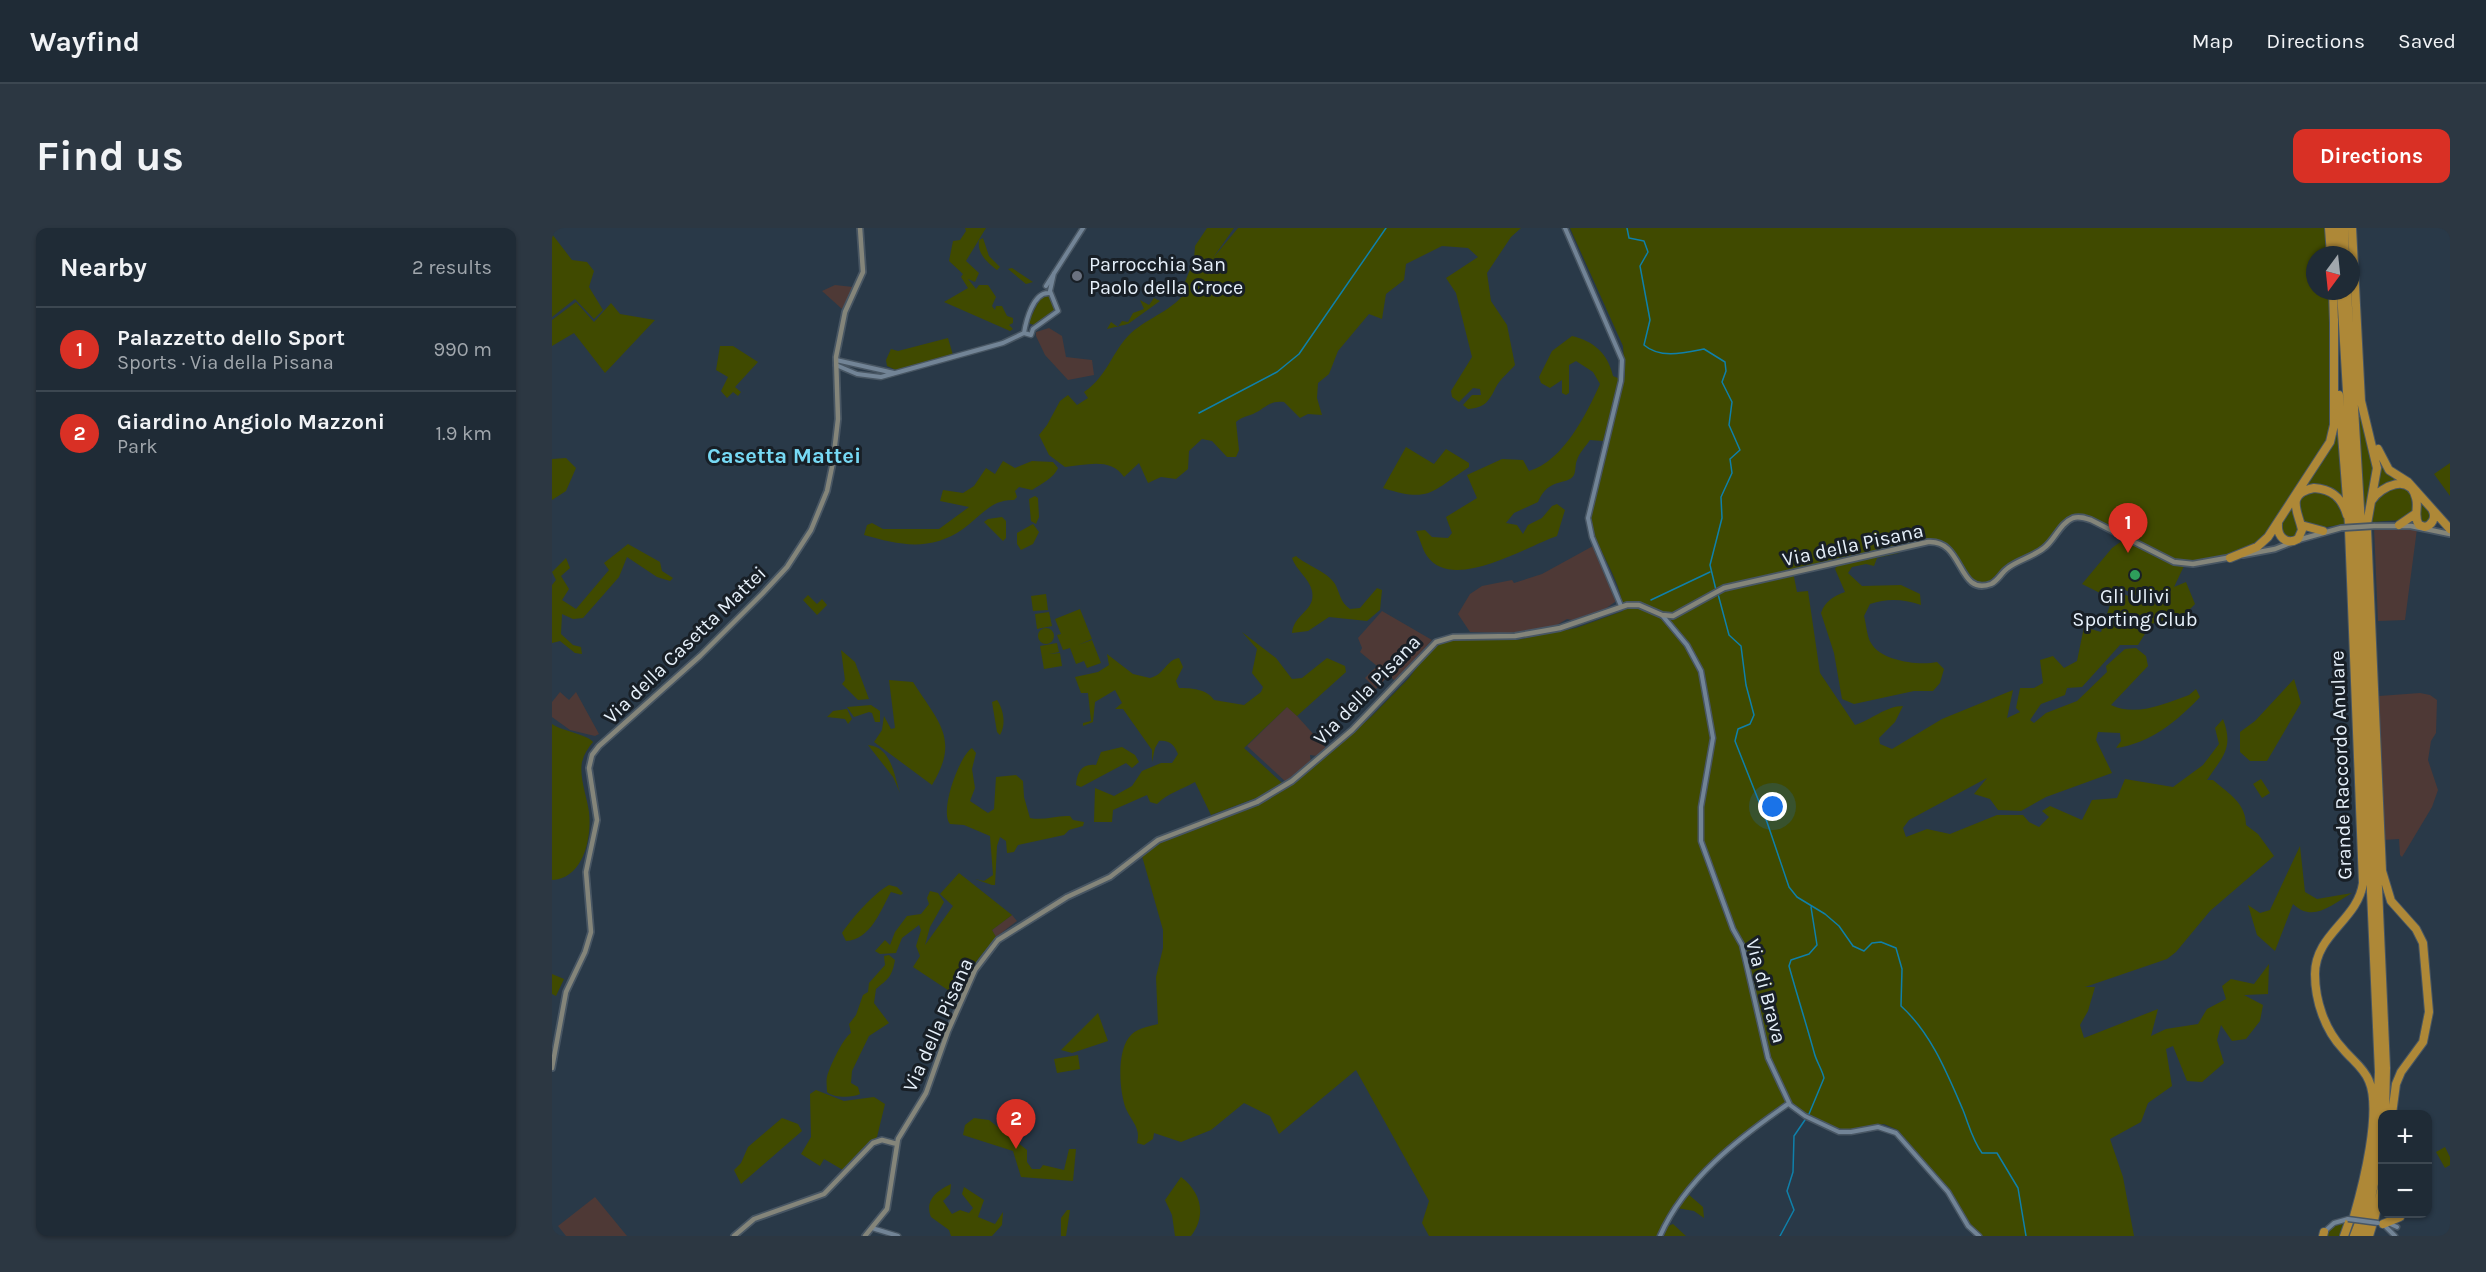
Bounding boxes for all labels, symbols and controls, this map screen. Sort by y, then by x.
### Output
text: Wayfind [30,25,140,58]
text: Map [2192,29,2233,53]
text: Directions [2266,29,2365,53]
text: Saved [2398,29,2456,53]
button: Directions [2293,129,2450,183]
text: Find us [36,131,184,181]
north arrow [2306,246,2360,300]
text: Nearby [60,252,147,283]
place label: Parrocchia San Paolo della Croce [1089,253,1243,299]
text: 2 results [412,256,492,279]
marker: Parrocchia San Paolo della Croce [1070,269,1084,283]
text: Palazzetto dello Sport [117,325,345,351]
text: 1 [76,338,83,361]
text: 990 m [433,338,492,361]
text: Sports · Via della Pisana [117,351,334,374]
text: Giardino Angiolo Mazzoni [117,409,385,435]
text: 2 [73,422,86,445]
text: 1.9 km [435,422,492,445]
text: Park [117,435,158,458]
district label: Casetta Mattei [707,443,861,469]
pin: 1 [2108,504,2148,553]
street label: Via della Pisana [1780,519,1926,571]
street label: Via della Casetta Mattei [599,562,771,728]
marker: Gli Ulivi Sporting Club [2128,568,2142,582]
place label: Gli Ulivi Sporting Club [2072,585,2198,631]
street label: Via della Pisana [1309,630,1425,750]
street label: Grande Raccordo Anulare [2326,650,2356,880]
your location [1758,792,1787,821]
street label: Via di Brava [1741,936,1791,1046]
street label: Via della Pisana [898,955,978,1095]
pin: 2 [996,1100,1036,1149]
map controls [2378,1110,2432,1218]
button: + [2378,1110,2432,1164]
button: − [2378,1164,2432,1218]

